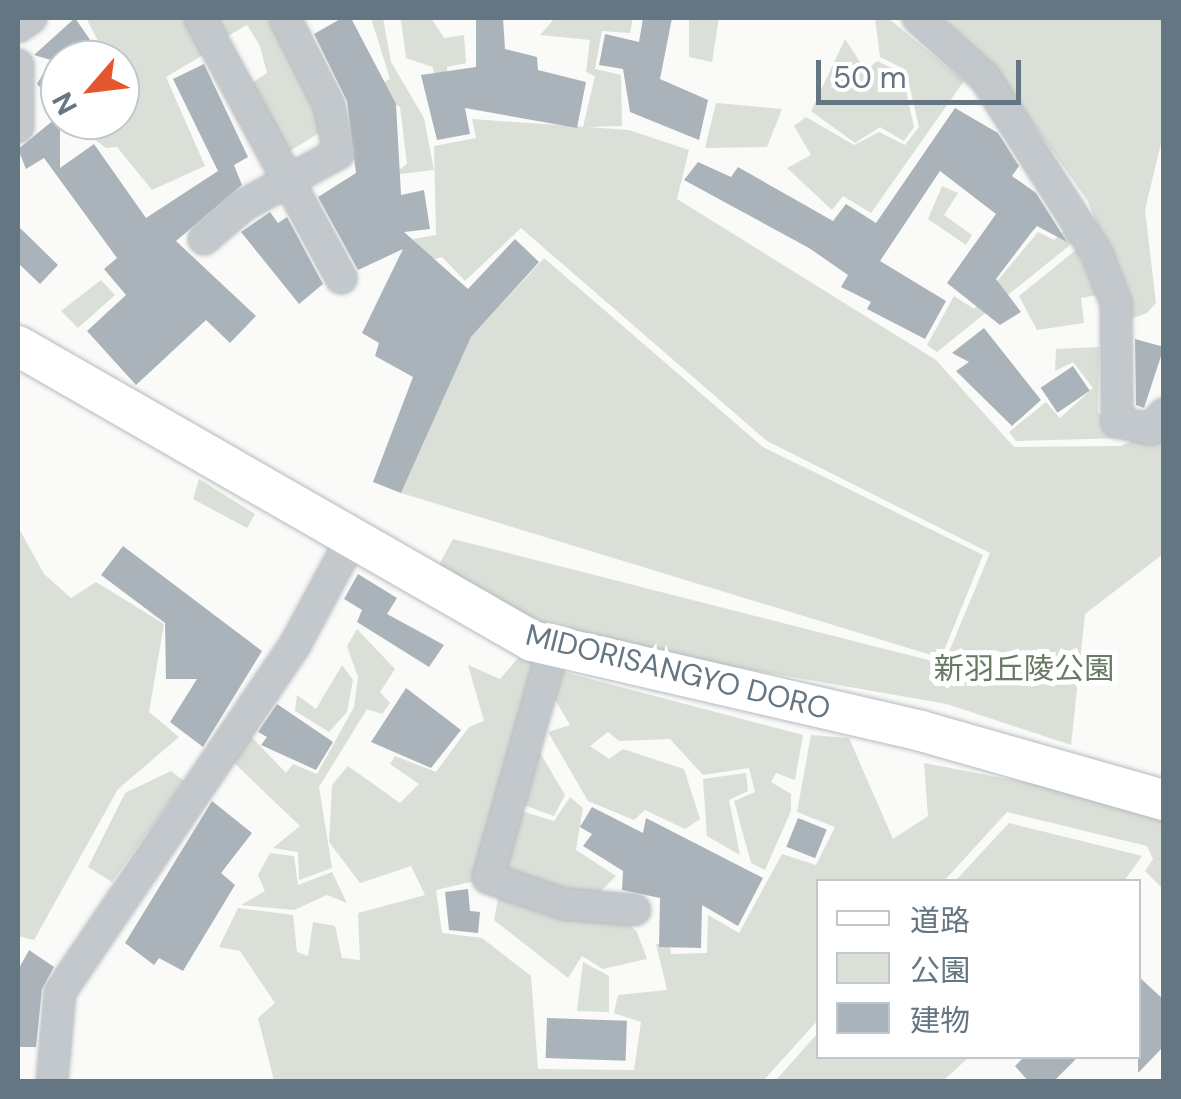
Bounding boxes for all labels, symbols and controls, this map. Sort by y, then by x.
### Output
north arrow [40,40,140,140]
scale bar [821,40,1026,102]
text: 50 m [833,58,907,97]
text: N [44,86,86,121]
street label: MIDORISANGYO DORO [522,617,834,727]
park label: 新羽丘陵公園 [934,651,1114,687]
legend [816,879,1141,1059]
text: 道路 [910,901,970,940]
text: 公園 [910,951,970,990]
text: 建物 [910,1001,970,1040]

